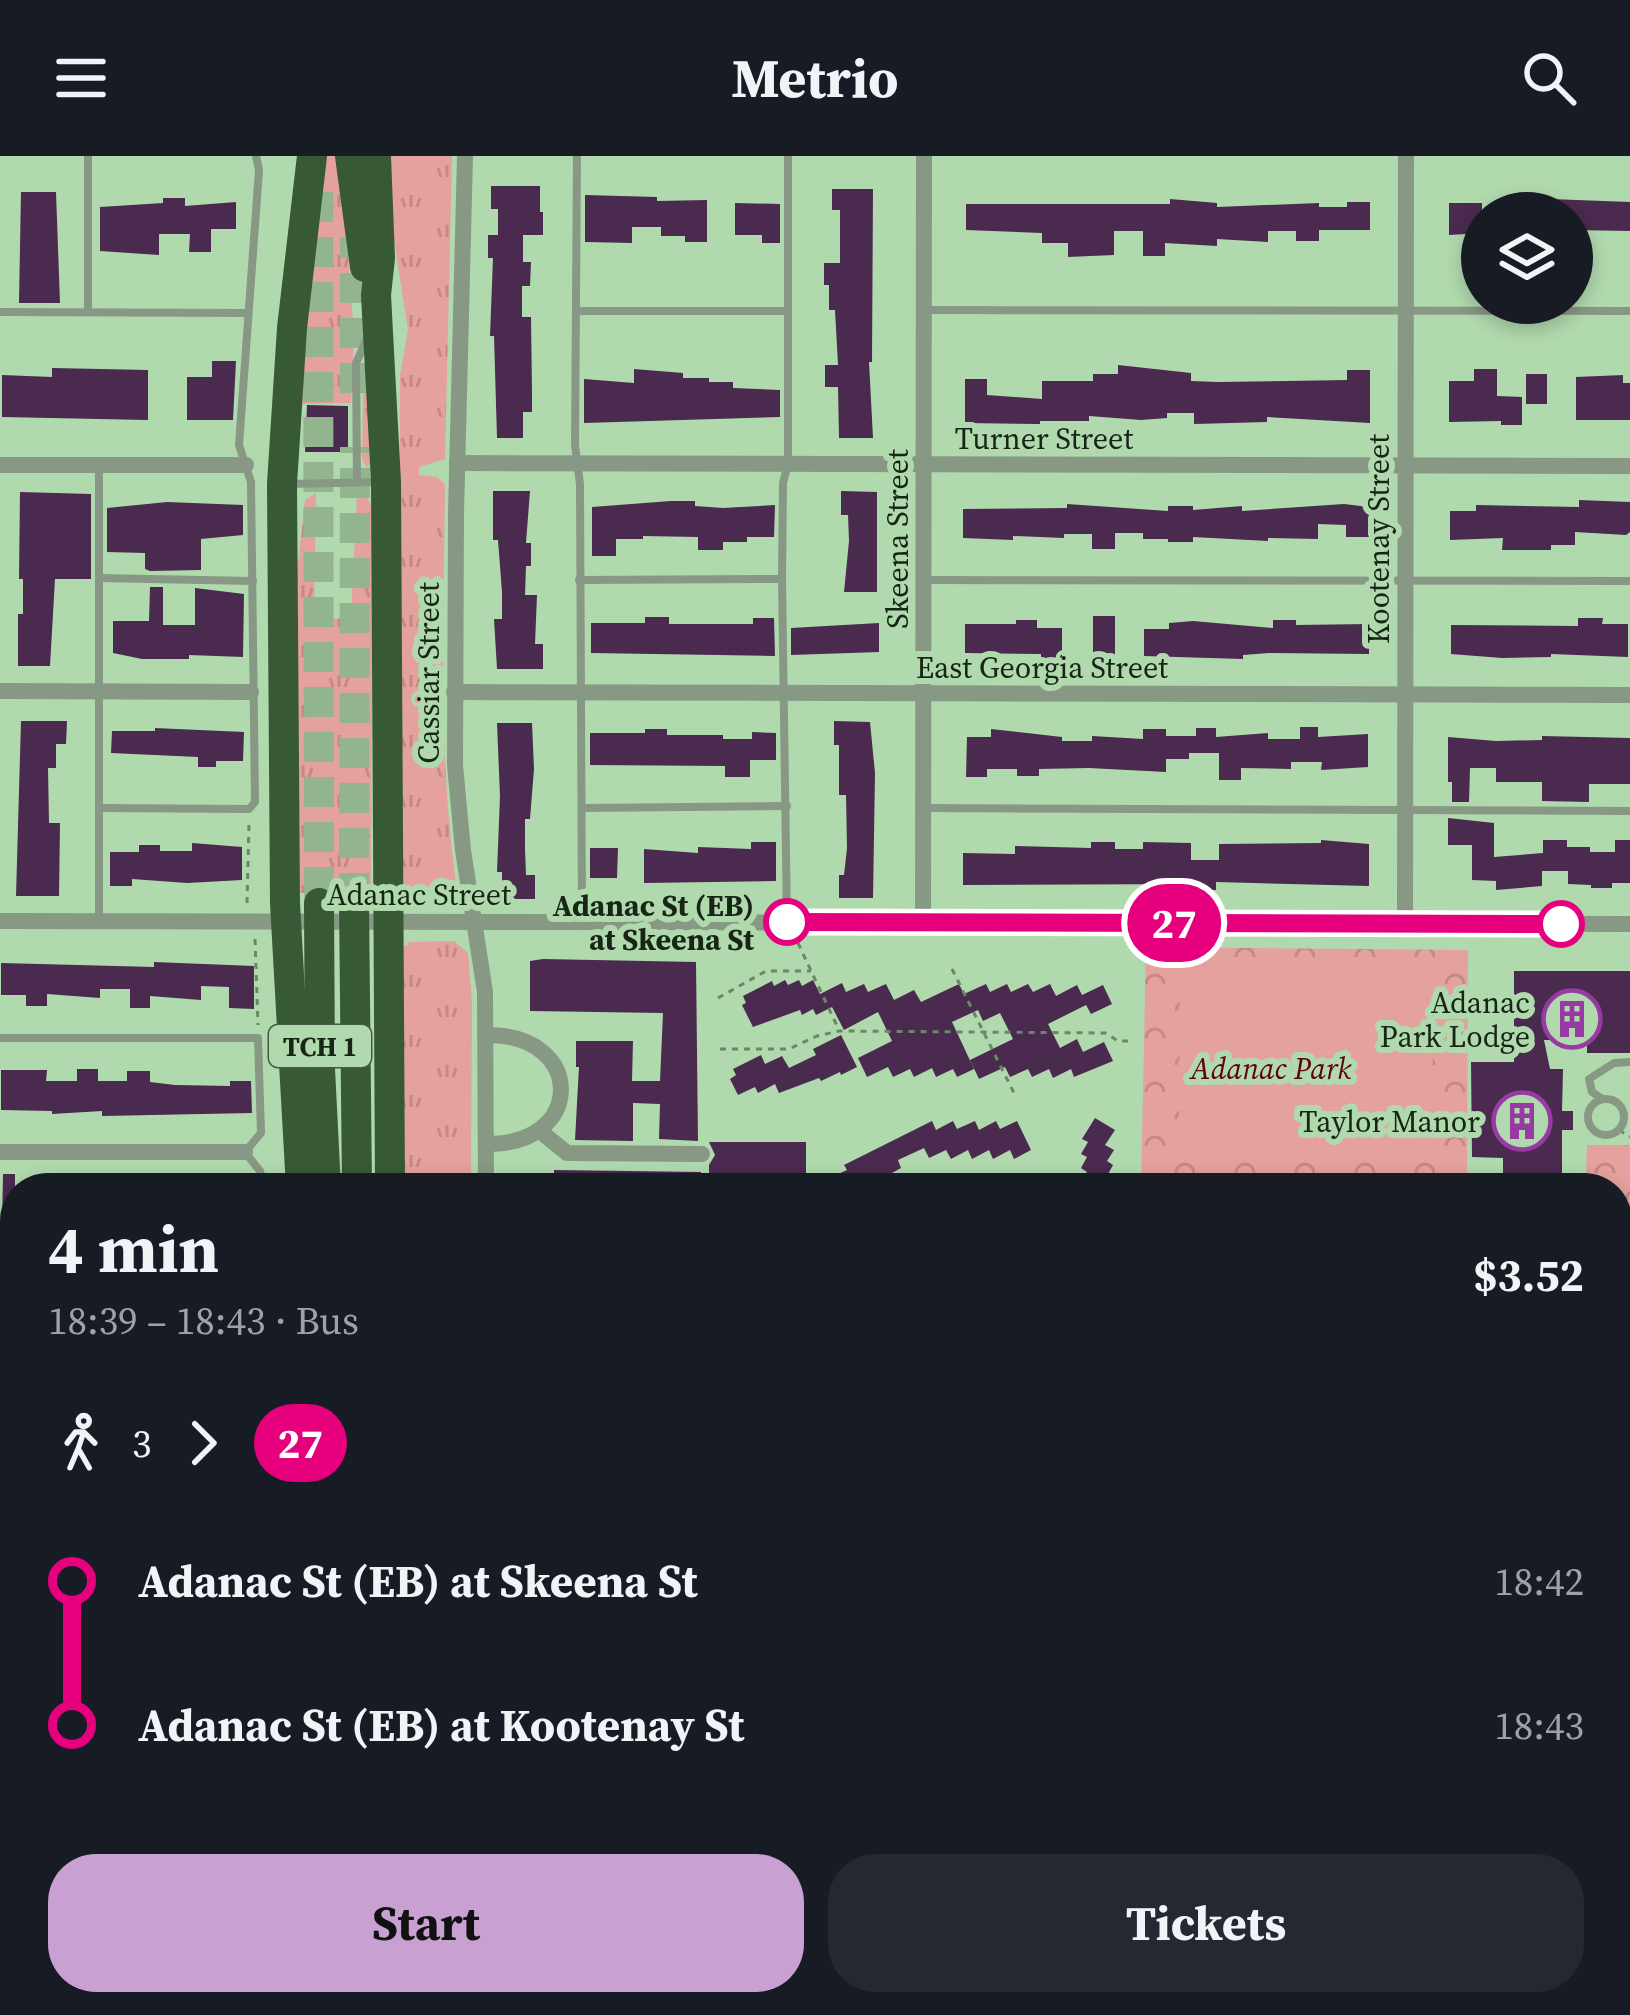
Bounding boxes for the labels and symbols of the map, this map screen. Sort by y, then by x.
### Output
street label: Turner Street [955,418,1133,459]
street label: Kootenay Street [1358,434,1399,644]
street label: Skeena Street [877,449,918,629]
street label: Cassiar Street [408,582,449,764]
street label: East Georgia Street [916,647,1168,688]
street label: Adanac Street [327,874,511,915]
line badge: 27 [1120,884,1228,962]
place label: Adanac St (EB) at Skeena St [552,885,754,960]
marker: Adanac St (EB) at Skeena St [765,900,809,944]
unlabelled marker [1539,902,1583,946]
place label: Adanac Park Lodge [1380,982,1530,1057]
building icon: Adanac Park Lodge [1541,988,1603,1050]
road number: TCH 1 [269,1025,371,1067]
park label: Adanac Park [1189,1048,1352,1089]
building icon: Taylor Manor [1491,1090,1553,1152]
place label: Taylor Manor [1299,1101,1480,1142]

